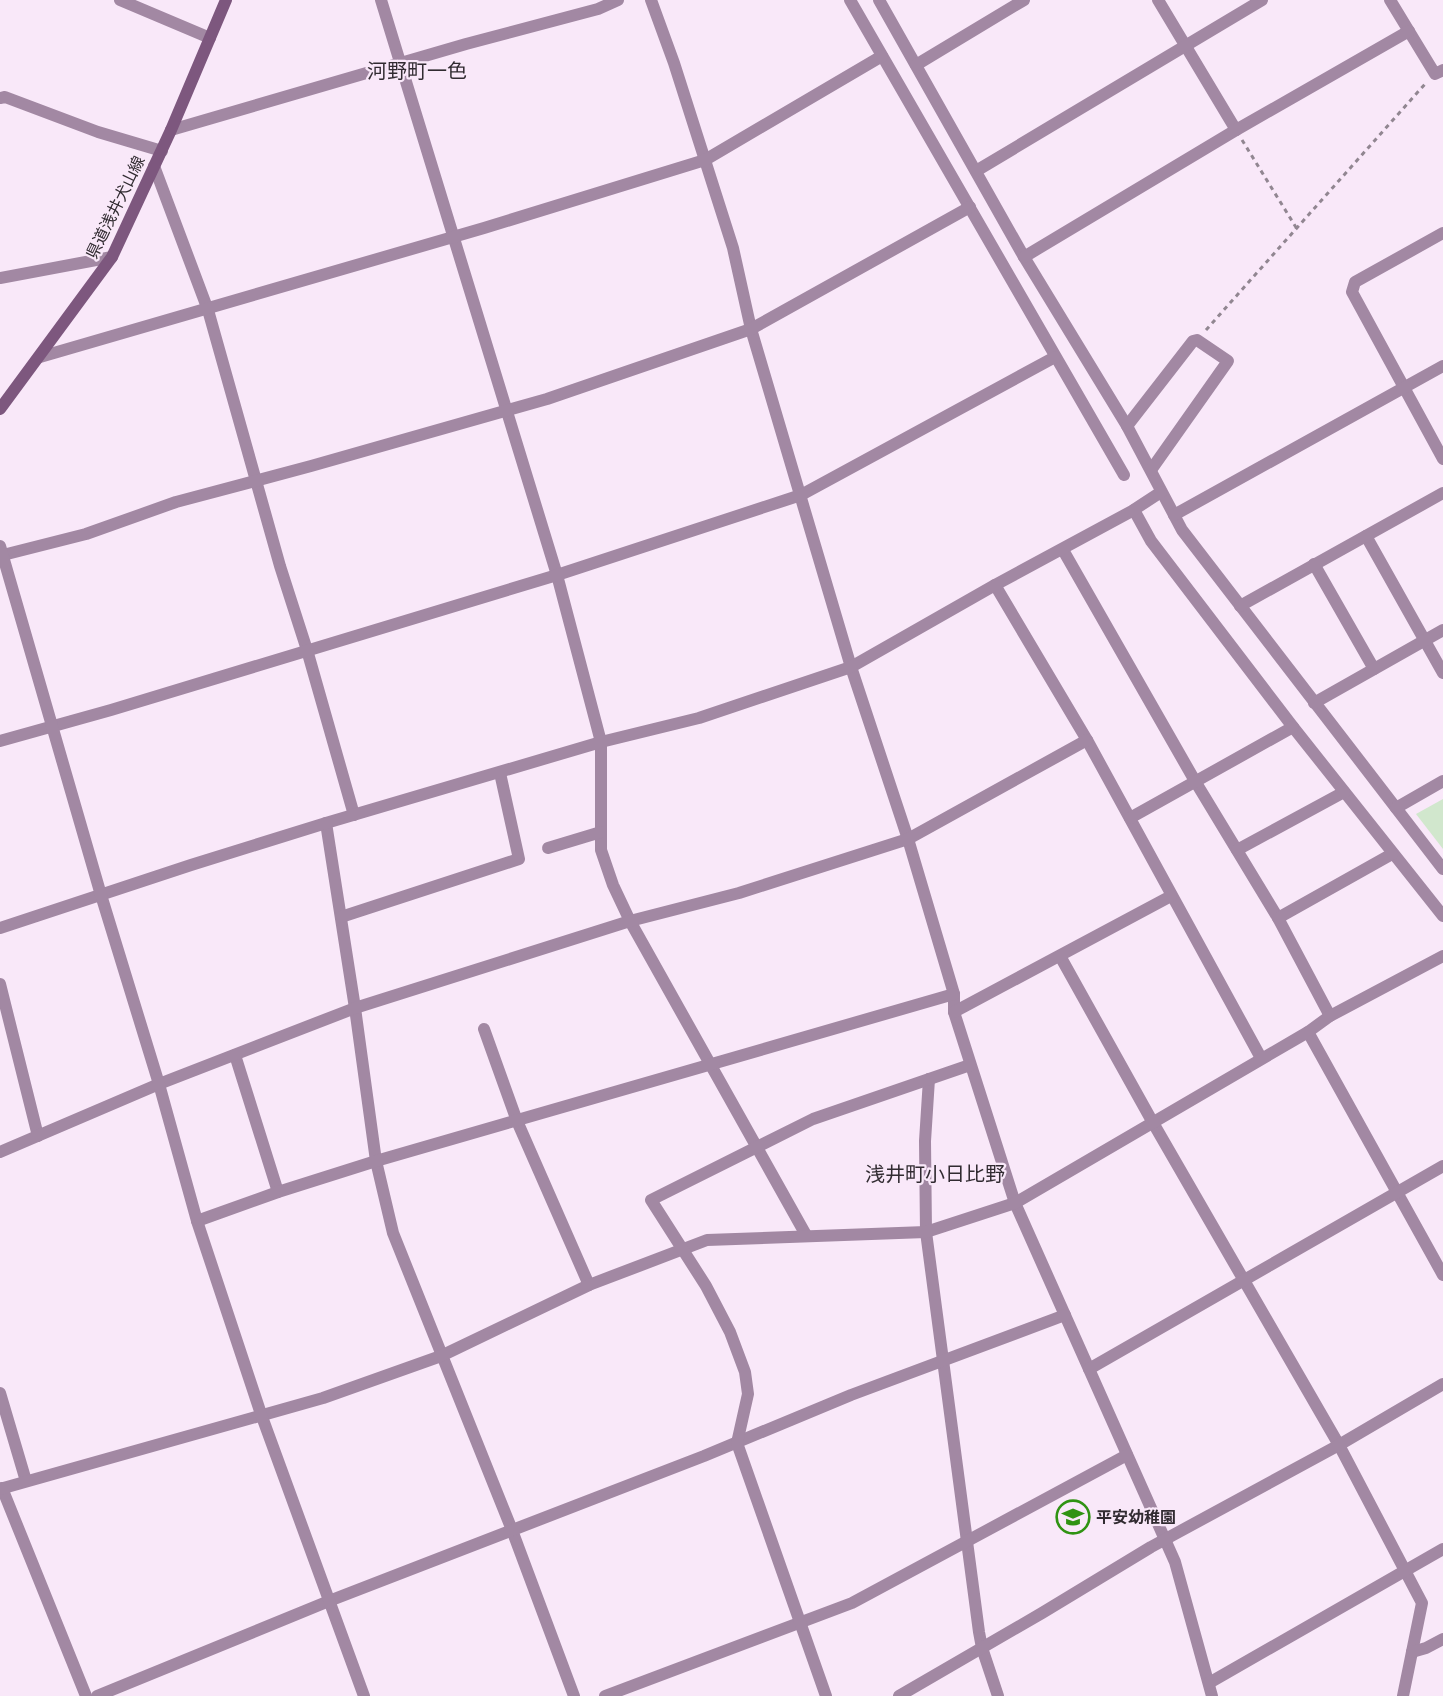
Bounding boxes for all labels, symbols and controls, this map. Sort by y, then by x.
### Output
district label: 河野町一色 [367,57,467,85]
street label: 県道浅井犬山線 [81,152,149,262]
district label: 浅井町小日比野 [865,1160,1005,1188]
school or university icon: 平安幼稚園 [1055,1499,1091,1535]
place label: 平安幼稚園 [1096,1506,1176,1528]

